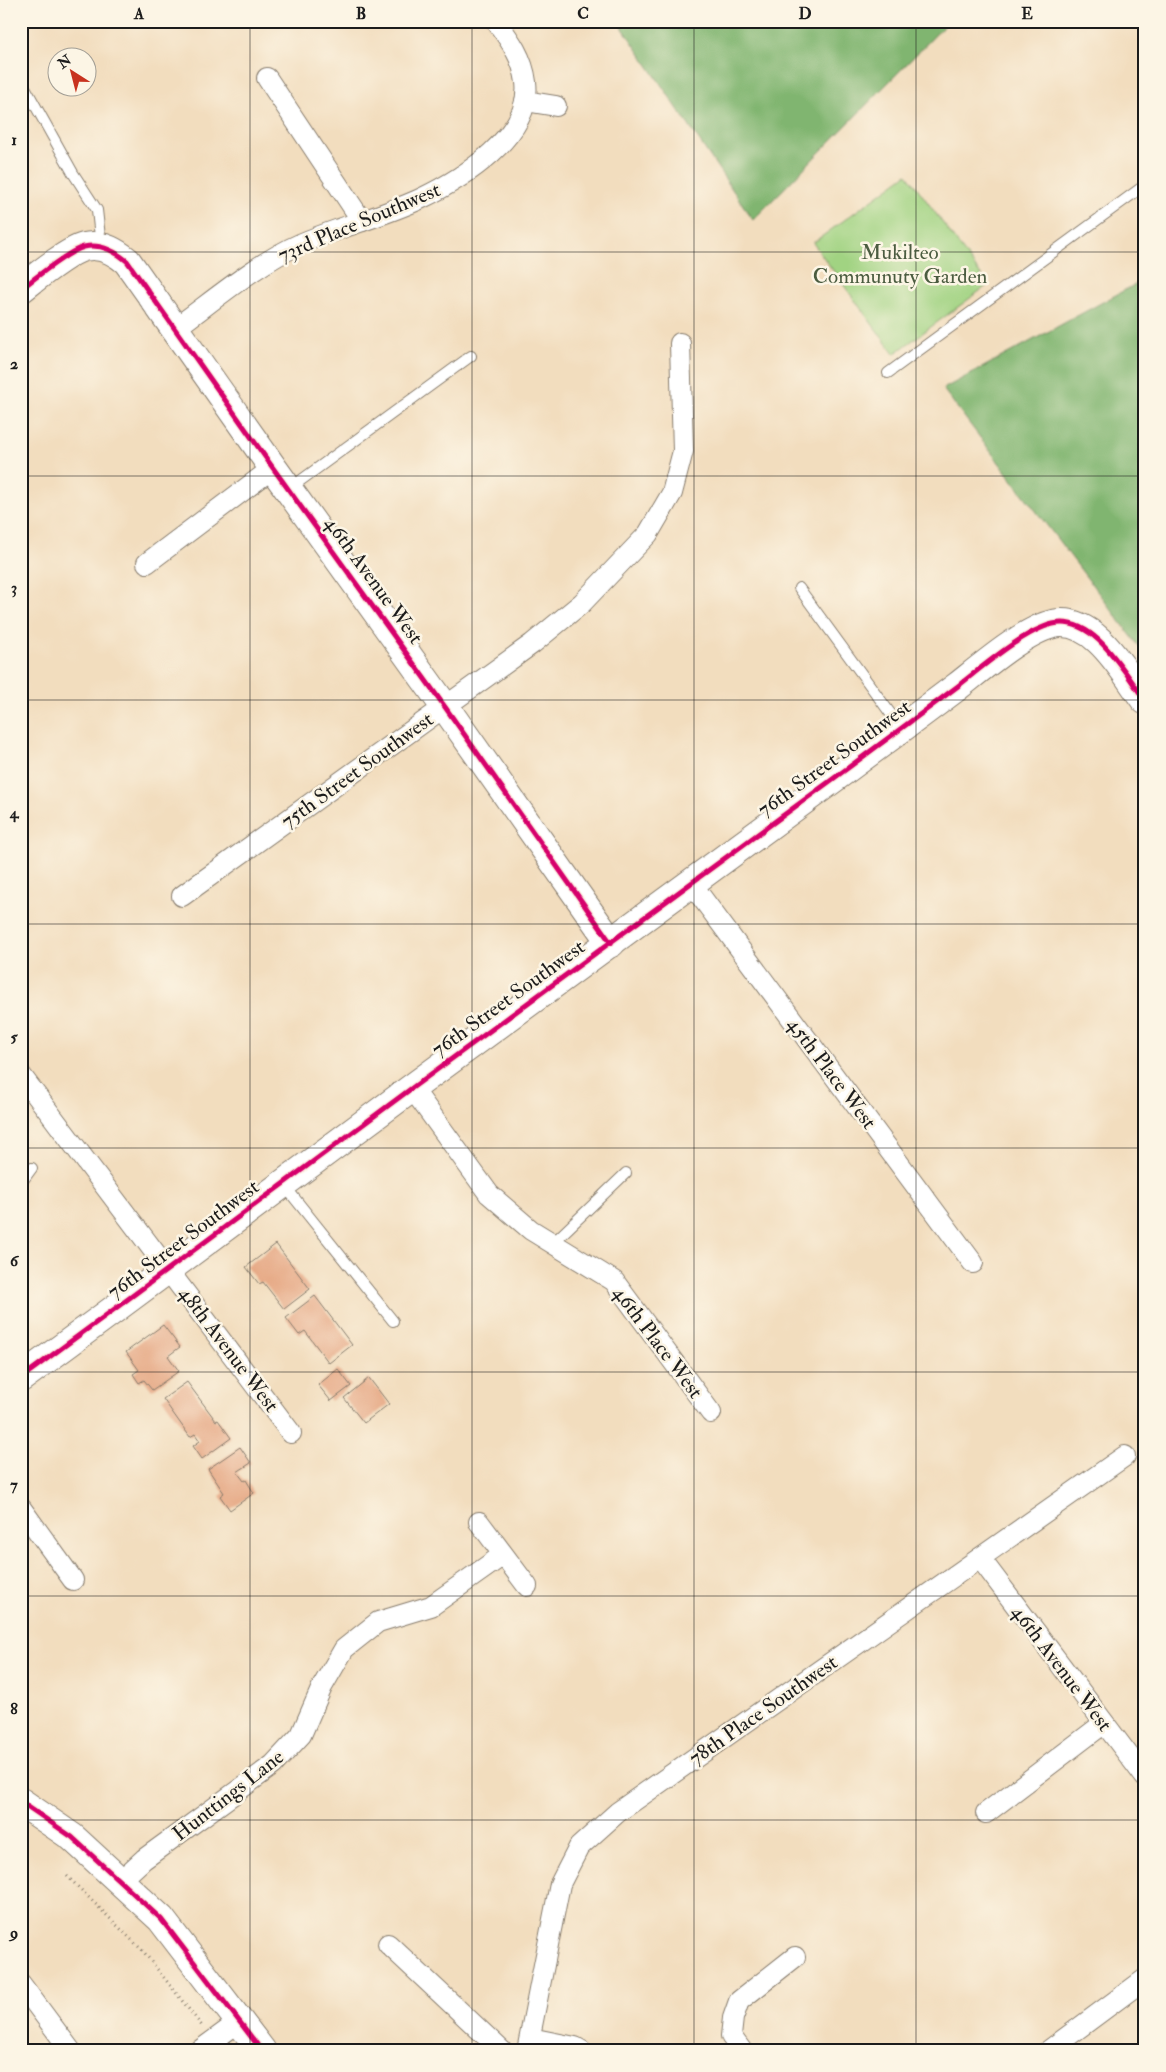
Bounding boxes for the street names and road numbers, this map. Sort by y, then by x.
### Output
street label: 73rd Place Southwest [274,176,445,269]
street label: 46th Avenue West [318,511,429,650]
street label: 76th Street Southwest [752,694,916,823]
street label: 75th Street Southwest [276,706,439,835]
street label: 76th Street Southwest [426,934,590,1063]
street label: 45th Place West [781,1012,883,1135]
street label: 76th Street Southwest [102,1173,265,1305]
street label: 48th Avenue West [172,1281,285,1418]
street label: 46th Place West [606,1281,709,1404]
street label: 46th Avenue West [1005,1600,1118,1737]
street label: 78th Place Southwest [684,1649,843,1772]
street label: Hunttings Lane [167,1743,290,1847]

